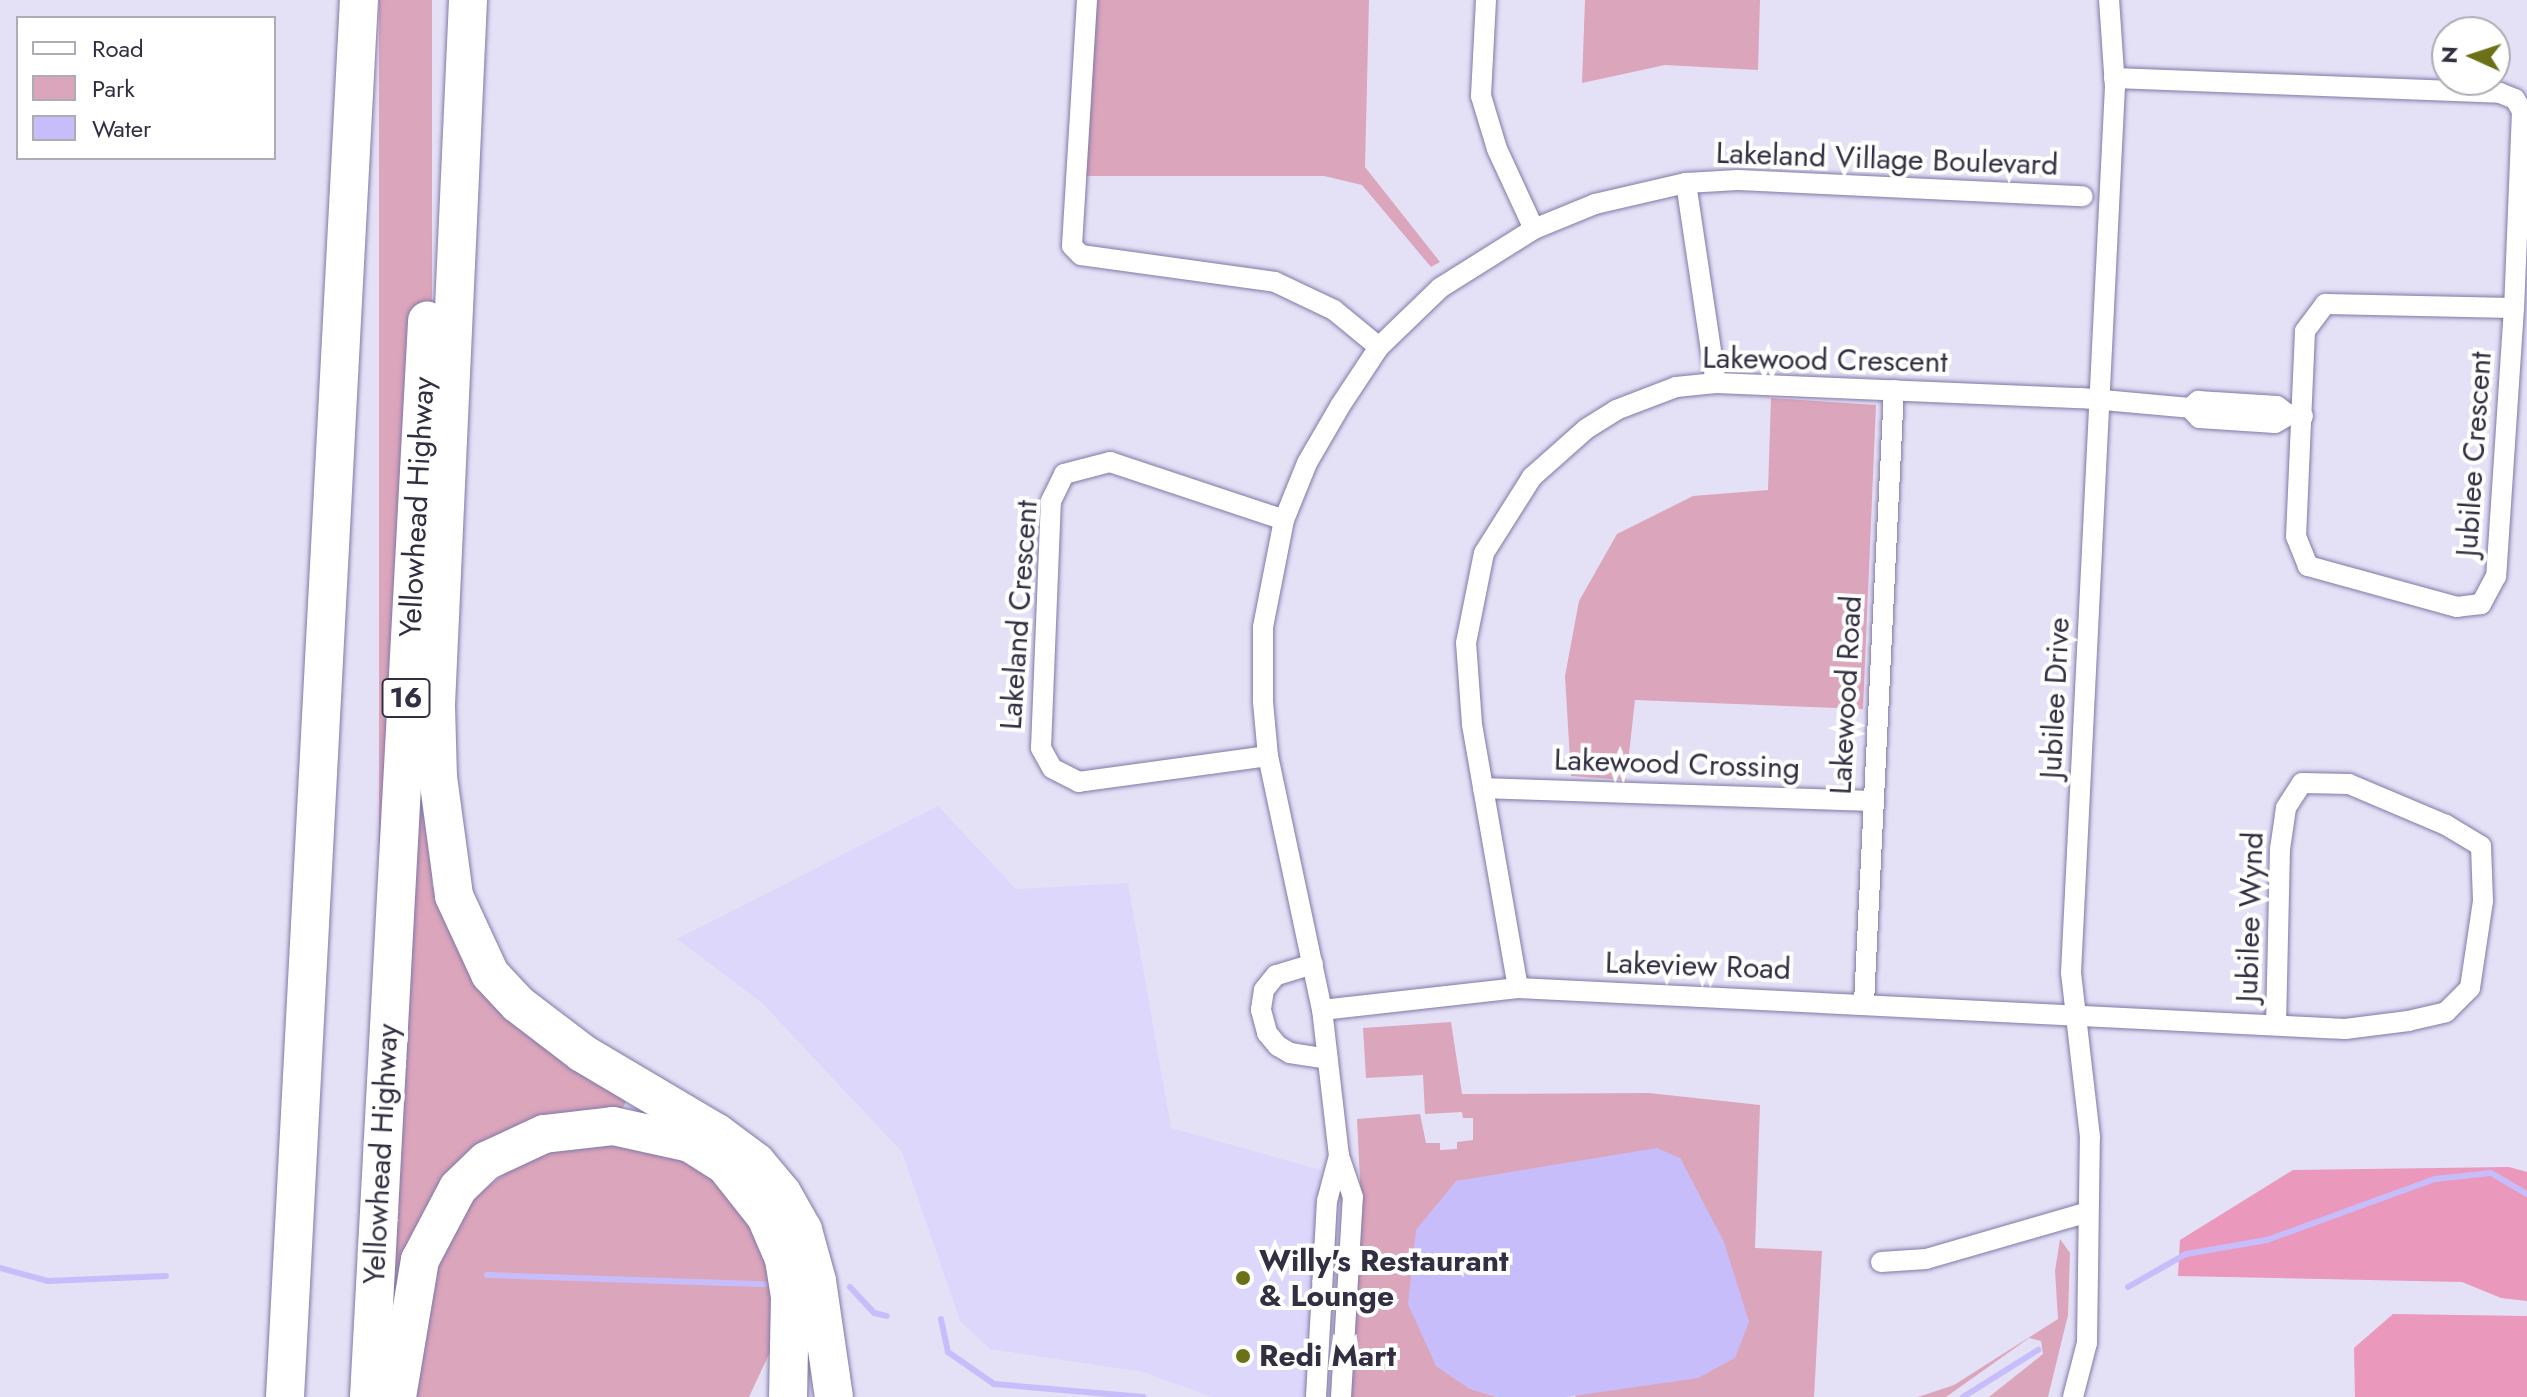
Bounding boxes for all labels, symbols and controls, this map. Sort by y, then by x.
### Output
legend [16,16,276,160]
north arrow [2431,16,2511,96]
text: Road [92,31,144,66]
text: N [2433,45,2465,64]
text: Park [92,71,135,106]
text: Water [92,111,151,146]
street label: Lakeland Village Boulevard [1715,135,2059,183]
street label: Lakewood Crescent [1702,340,1948,380]
street label: Jubilee Crescent [2449,350,2499,558]
street label: Yellowhead Highway [392,376,442,638]
street label: Lakeland Crescent [993,499,1045,731]
street label: Lakewood Road [1823,595,1869,795]
street label: Jubilee Drive [2033,616,2077,780]
road number: 16 [380,674,432,722]
street label: Lakewood Crossing [1553,742,1801,786]
street label: Jubilee Wynd [2229,831,2271,1003]
street label: Lakeview Road [1605,945,1791,987]
street label: Yellowhead Highway [356,1023,406,1285]
place label: Willy's Restaurant & Lounge [1259,1243,1508,1314]
marker: Willy's Restaurant & Lounge [1234,1269,1252,1287]
place label: Redi Mart [1259,1338,1396,1374]
marker: Redi Mart [1234,1347,1252,1365]

